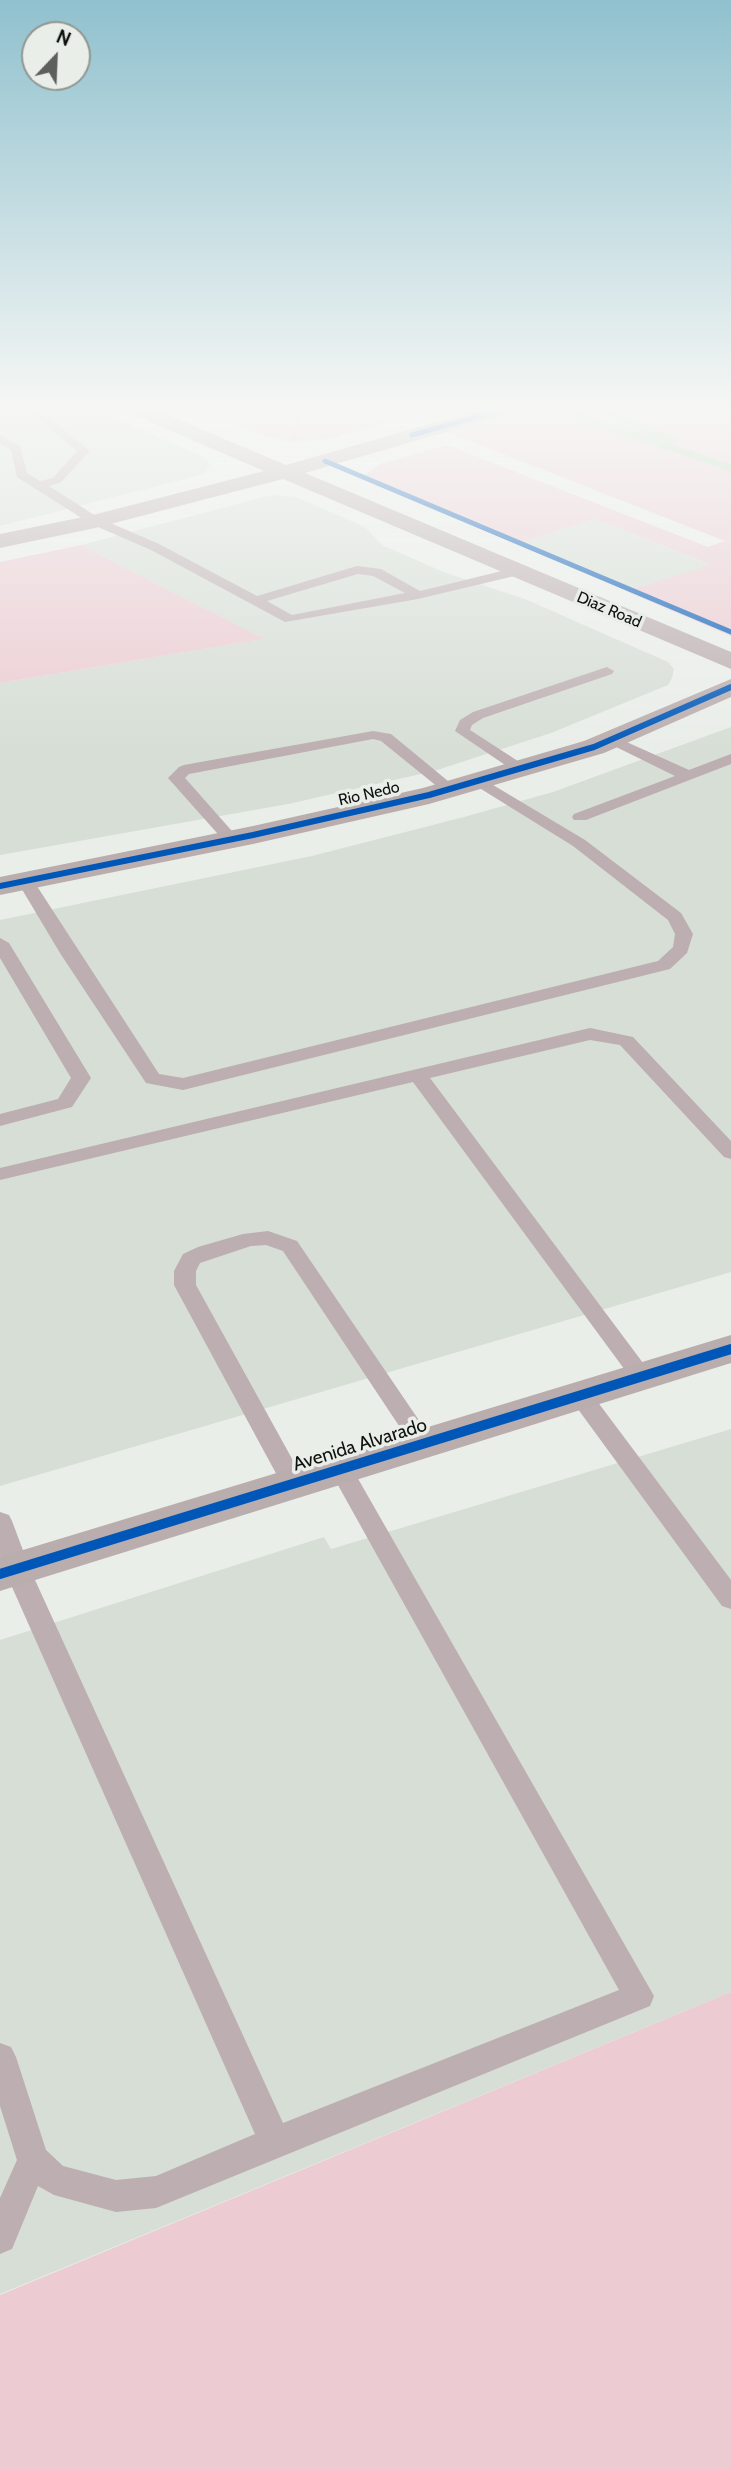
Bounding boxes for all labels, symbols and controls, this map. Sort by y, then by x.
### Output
north arrow [21,21,91,91]
text: N [53,25,74,51]
street label: Diaz Road [574,588,644,632]
street label: Rio Nedo [337,778,401,810]
street label: Avenida Alvarado [290,1414,430,1476]

